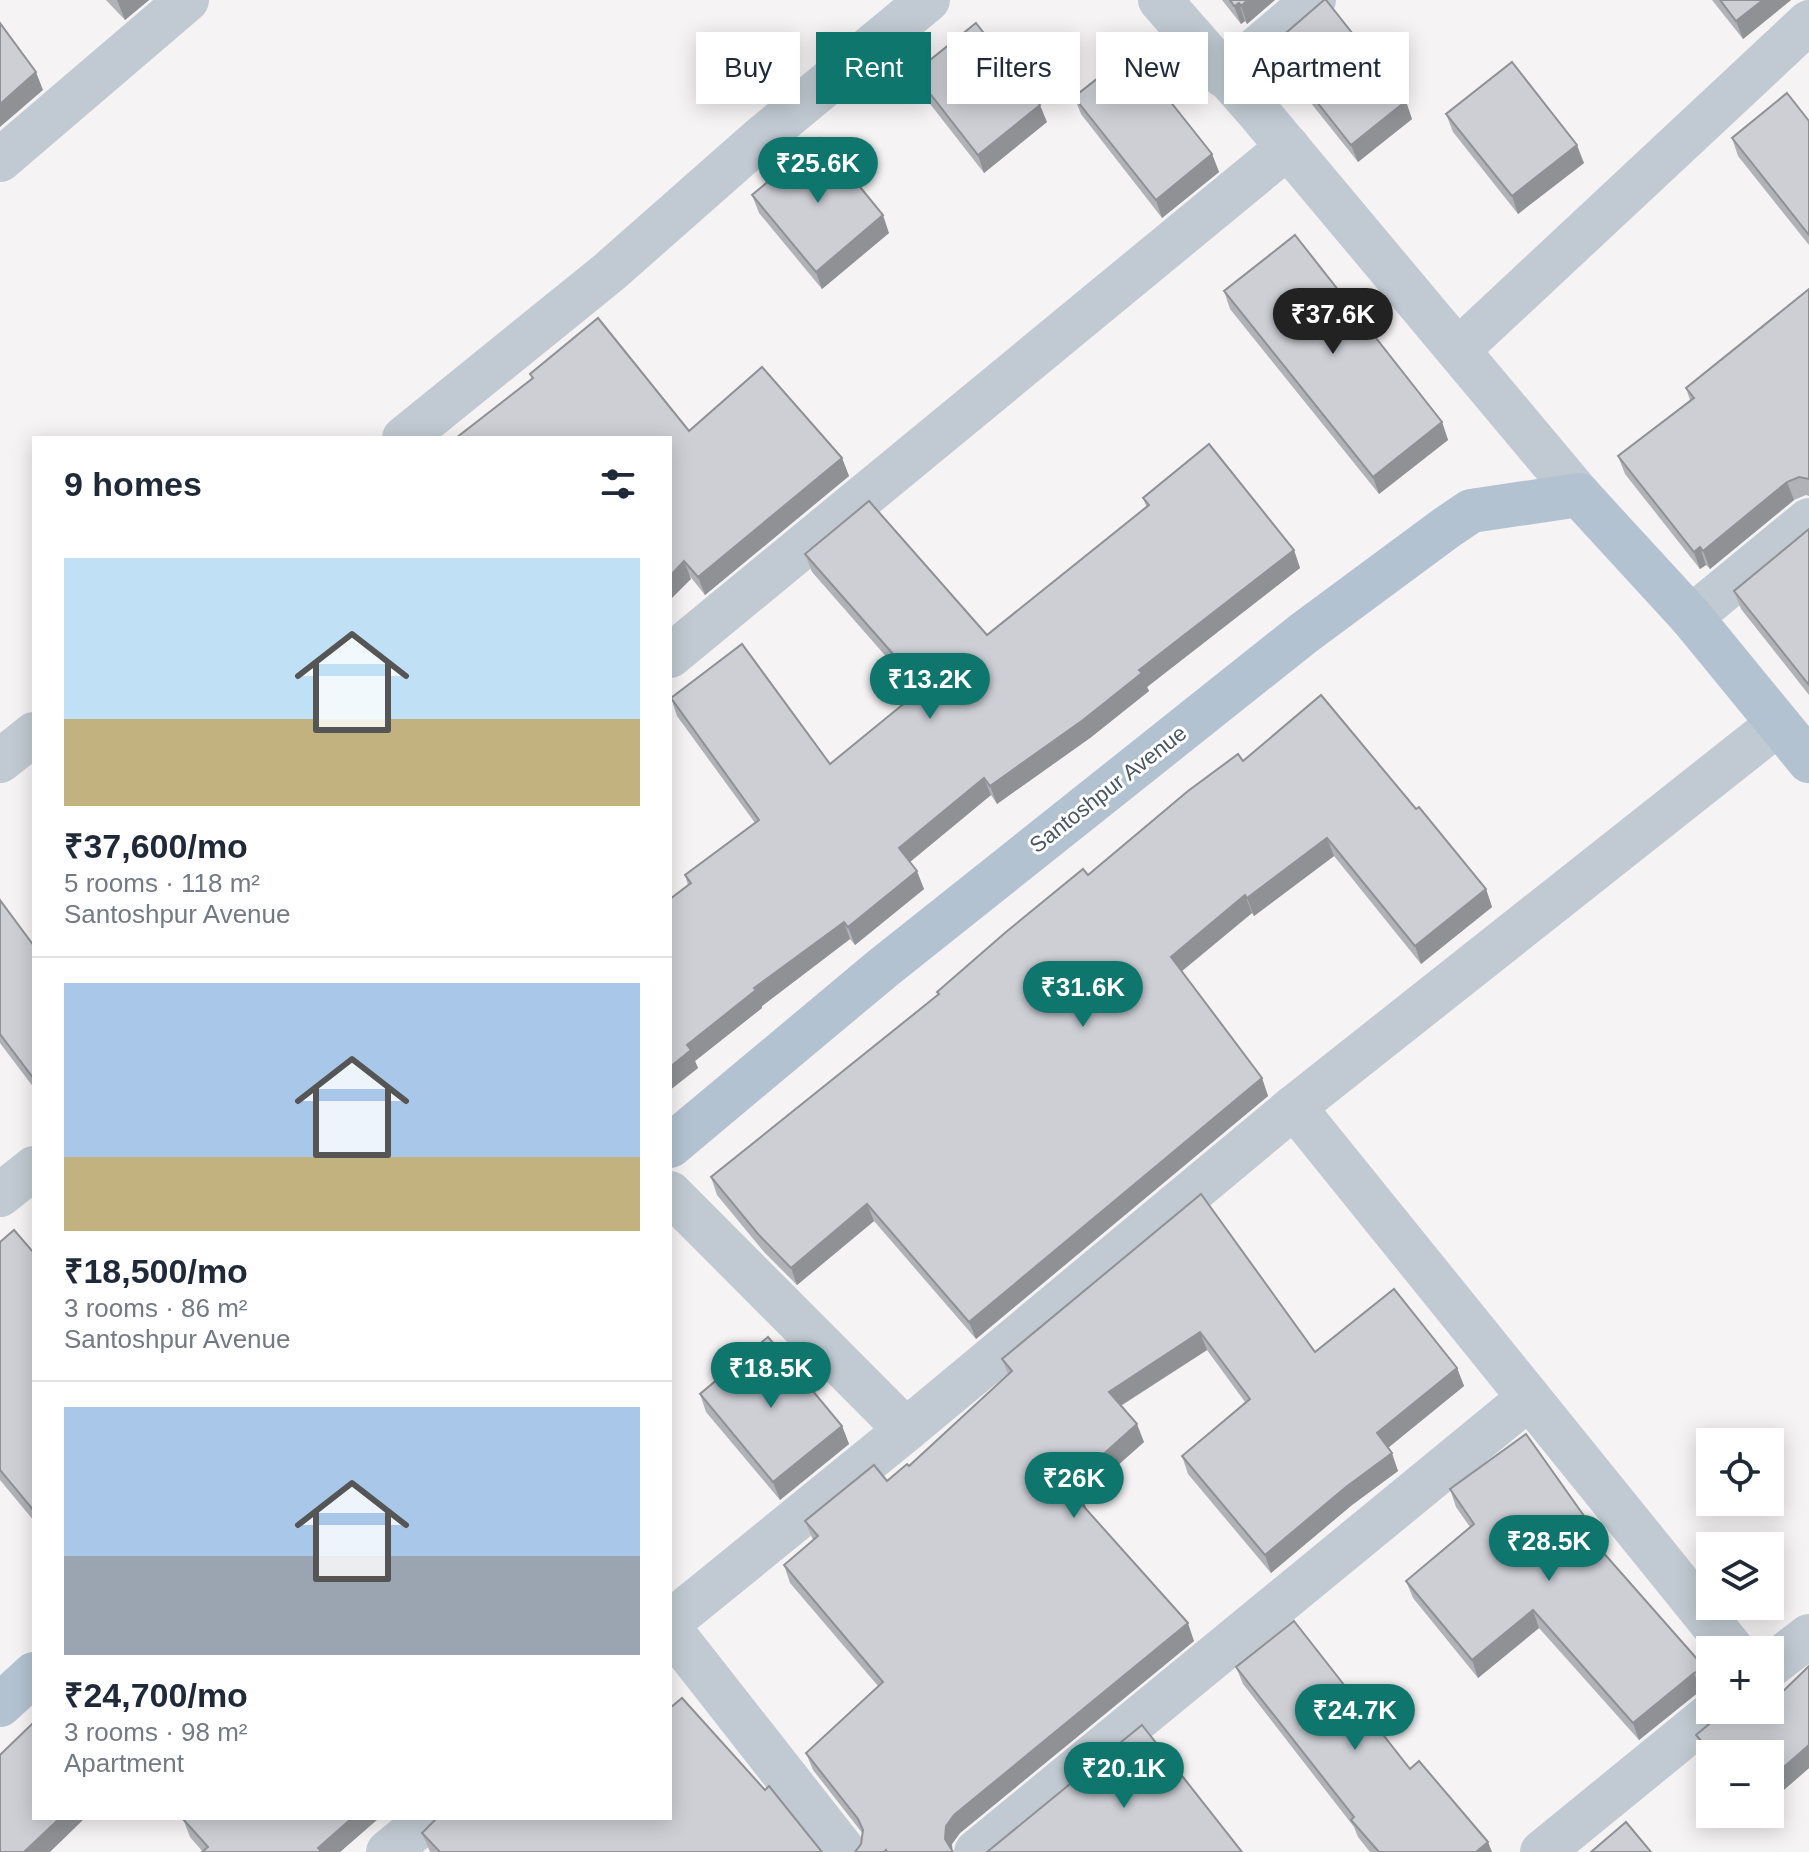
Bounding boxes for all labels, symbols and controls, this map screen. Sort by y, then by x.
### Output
chip: Buy [696,32,800,104]
chip: Rent [816,32,931,104]
chip: Filters [947,32,1080,104]
chip: New [1096,32,1208,104]
chip: Apartment [1224,32,1409,104]
pin: ₹25.6K [753,137,883,205]
text: ₹25.6K [776,148,860,178]
pin: ₹37.6K [1268,288,1398,356]
text: ₹37.6K [1291,299,1375,329]
icon: filters [596,462,640,506]
text: 9 homes [64,465,202,503]
icon: home [280,610,424,754]
pin: ₹13.2K [865,653,995,721]
text: ₹13.2K [888,664,972,694]
street label: Santoshpur Avenue [1025,720,1191,858]
text: ₹37,600/mo [64,827,248,865]
text: 5 rooms · 118 m² [64,868,260,898]
text: Santoshpur Avenue [64,899,290,929]
pin: ₹31.6K [1018,961,1148,1029]
text: ₹31.6K [1041,972,1125,1002]
icon: home [280,1035,424,1179]
text: ₹18,500/mo [64,1252,248,1290]
text: 3 rooms · 86 m² [64,1293,248,1323]
text: Santoshpur Avenue [64,1324,290,1354]
pin: ₹18.5K [706,1342,836,1410]
text: ₹18.5K [729,1353,813,1383]
map controls [1696,1428,1784,1828]
button: locate [1696,1428,1784,1516]
pin: ₹26K [1027,1452,1121,1520]
icon: home [280,1459,424,1603]
text: ₹26K [1043,1463,1105,1493]
pin: ₹28.5K [1484,1515,1614,1583]
text: ₹28.5K [1507,1526,1591,1556]
button: layers [1696,1532,1784,1620]
button: + [1696,1636,1784,1724]
text: ₹24,700/mo [64,1676,248,1714]
pin: ₹24.7K [1290,1684,1420,1752]
text: ₹24.7K [1313,1695,1397,1725]
text: 3 rooms · 98 m² [64,1717,248,1747]
button: − [1696,1740,1784,1828]
pin: ₹20.1K [1059,1742,1189,1810]
text: Apartment [64,1748,184,1778]
text: ₹20.1K [1082,1753,1166,1783]

